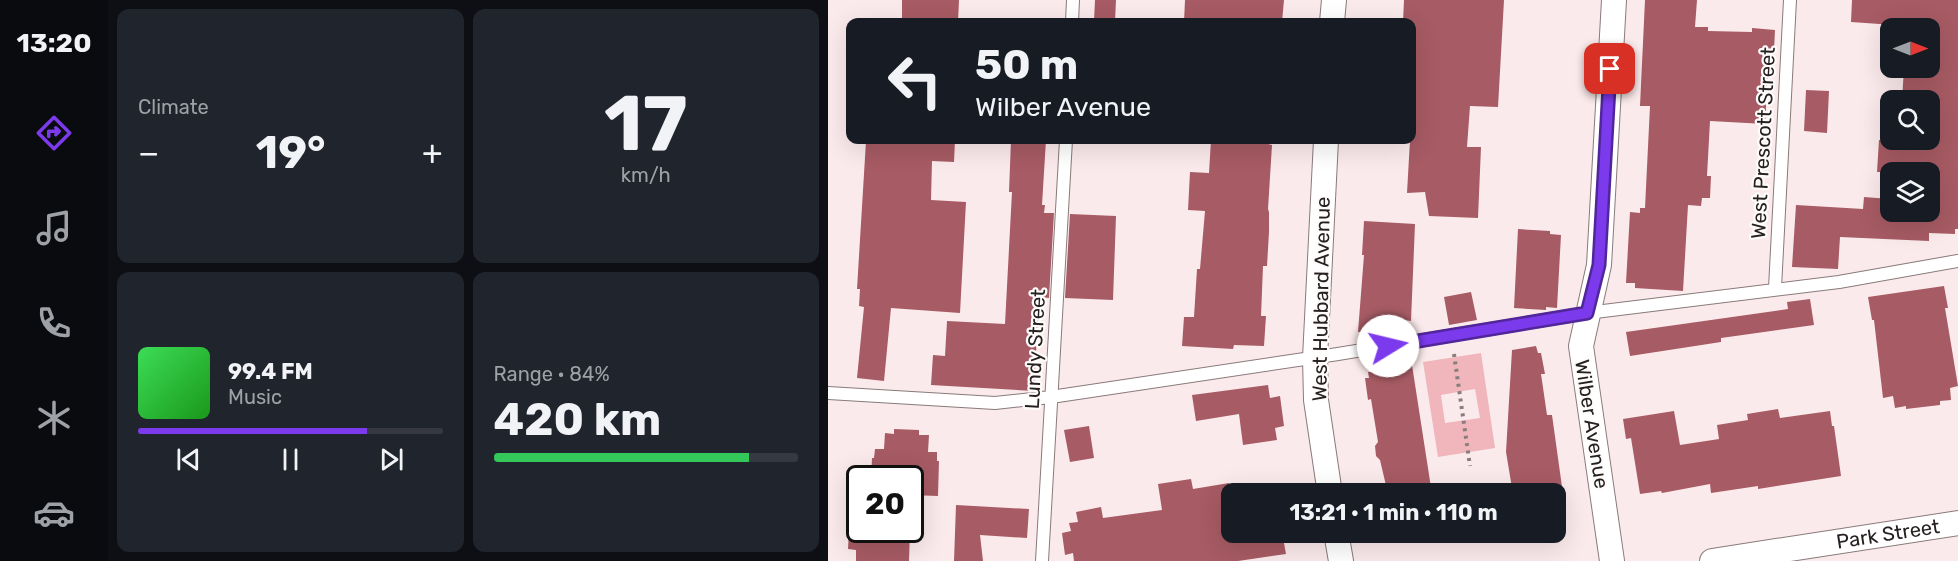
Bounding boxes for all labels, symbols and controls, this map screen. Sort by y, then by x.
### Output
north arrow [1880,18,1940,78]
map controls [1880,18,1940,222]
text: 13:20 [16,27,92,59]
text: 50 m [975,40,1078,90]
icon: left [876,42,954,120]
pin [1584,43,1635,94]
street label: West Prescott Street [1746,46,1780,240]
icon: arrive [1593,52,1626,85]
text: 17 [604,77,687,170]
button: search [1880,90,1940,150]
text: Wilber Avenue [975,91,1151,123]
text: Climate [138,95,209,119]
icon: directions [33,112,75,154]
text: 19° [256,126,326,179]
text: − [138,133,159,172]
text: + [422,133,442,172]
button: layers [1880,162,1940,222]
text: km/h [621,163,671,187]
street label: West Hubbard Avenue [1307,197,1335,401]
icon: music [33,207,75,249]
street label: Lundy Street [1020,288,1050,410]
icon: phone [33,302,75,344]
position arrow [1356,314,1420,378]
text: 99.4 FM [228,358,313,385]
street label: Wilber Avenue [1570,358,1614,490]
text: Range · 84% [494,362,610,386]
text: Music [228,385,282,409]
text: 420 km [494,393,661,446]
icon: climate [33,397,75,439]
icon: previous [172,443,205,476]
icon: pause [274,443,307,476]
icon: next [375,443,408,476]
speed limit sign: 20 [846,465,924,543]
icon: car [33,492,75,534]
text: 13:21 · 1 min · 110 m [1289,499,1498,526]
street label: Park Street [1835,514,1941,554]

